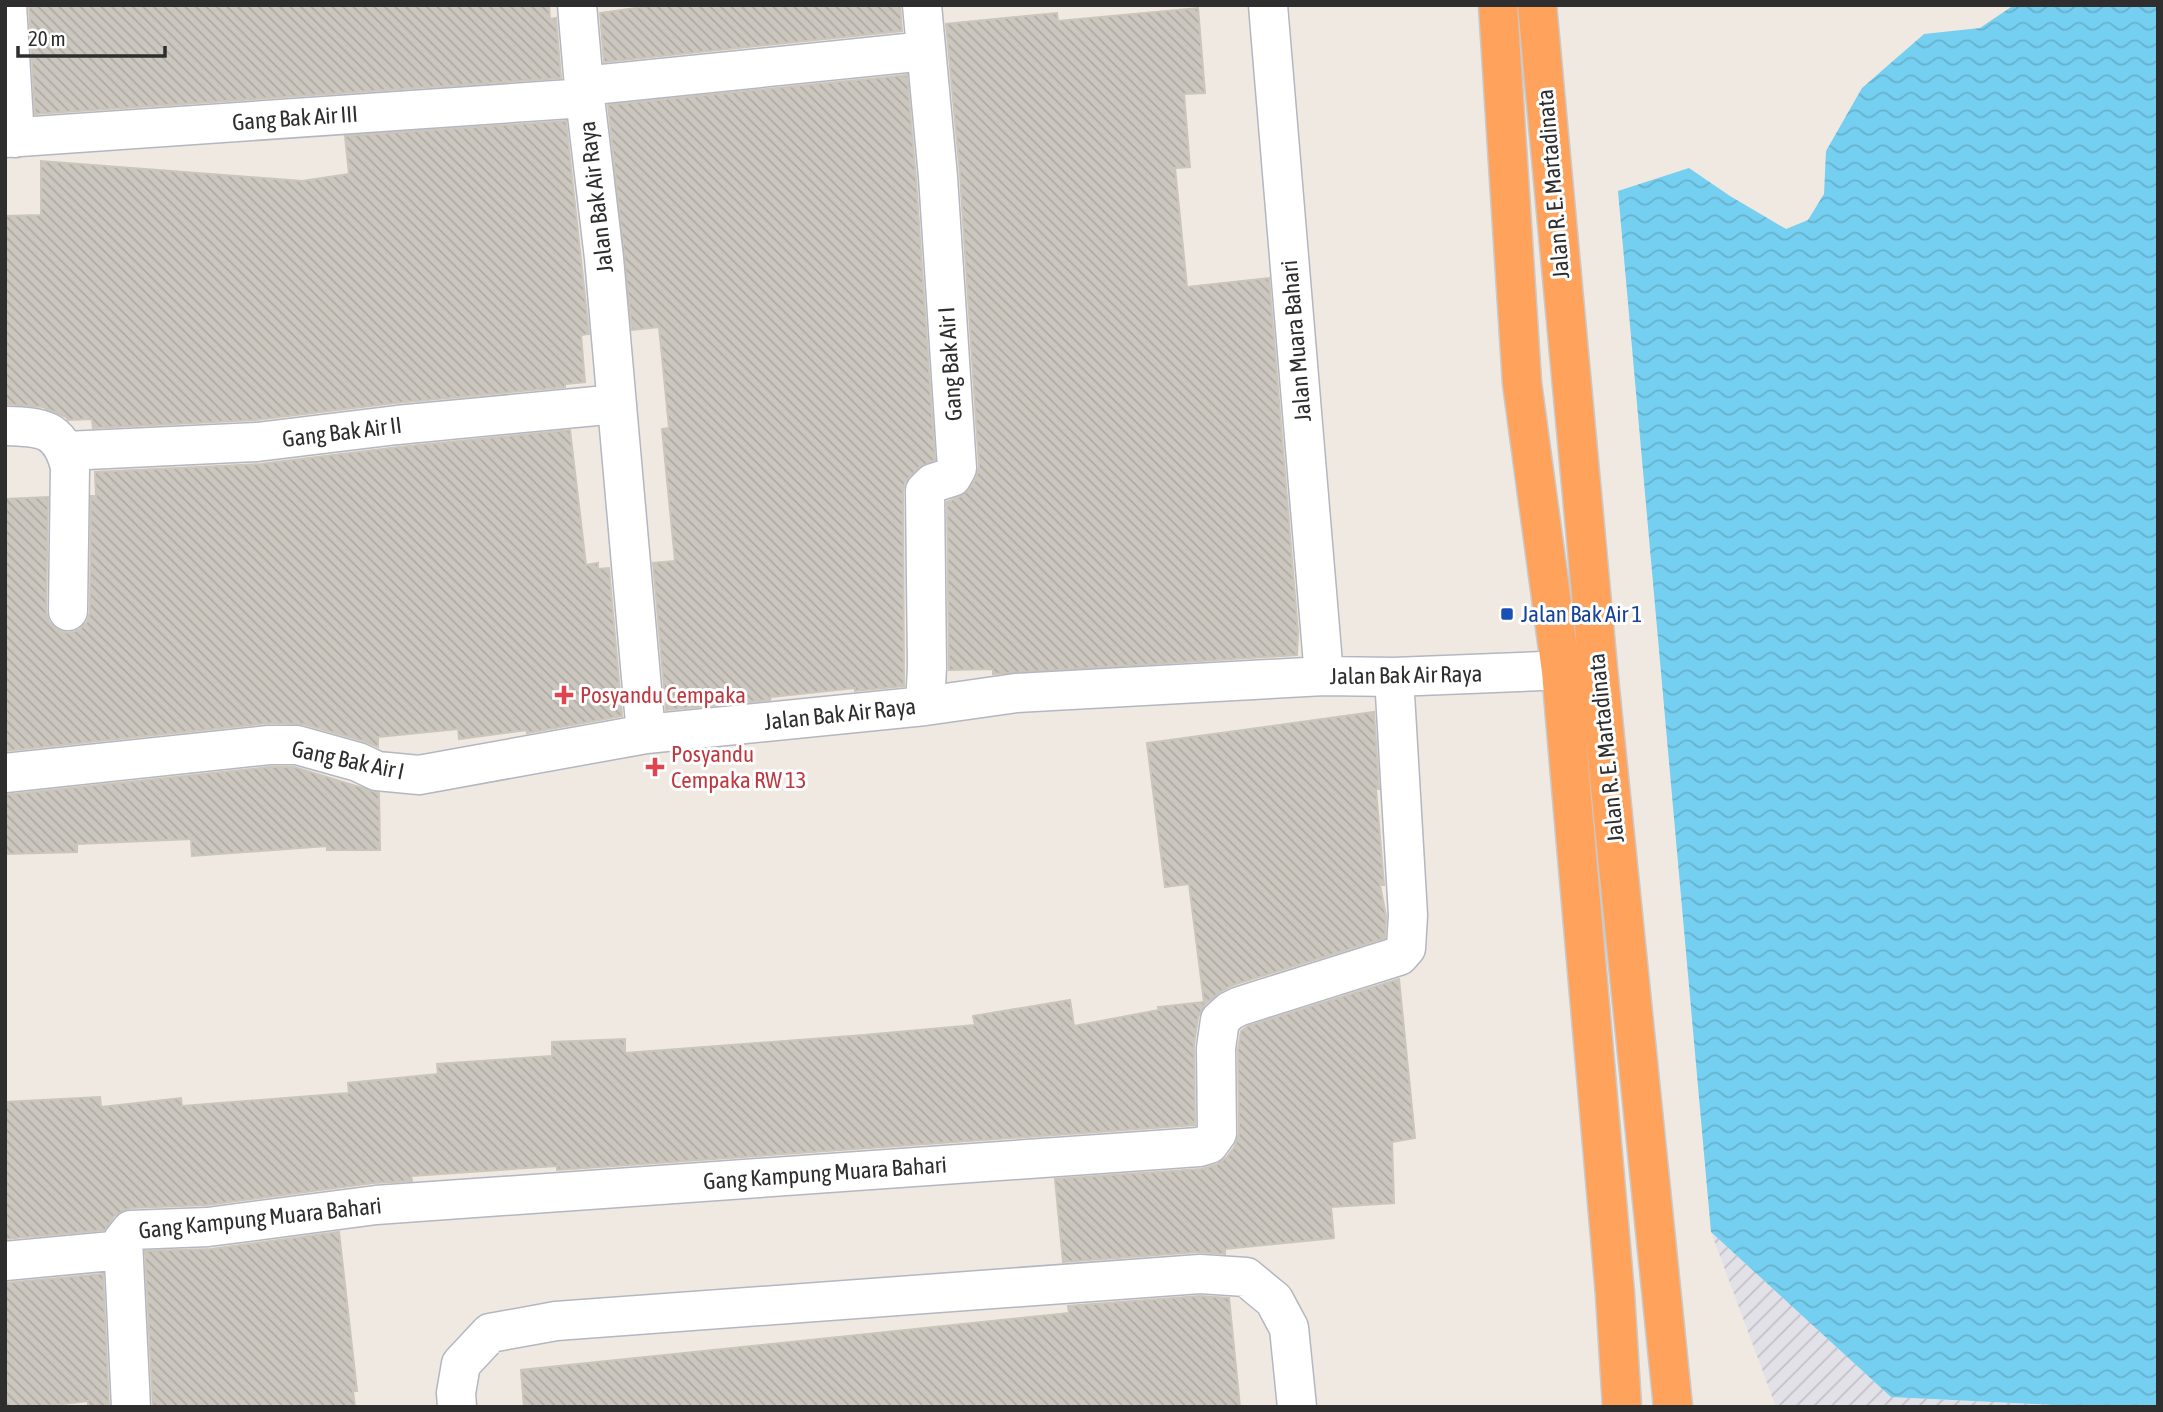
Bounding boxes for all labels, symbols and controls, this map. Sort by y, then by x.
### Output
scale bar [18,14,164,58]
text: 20 m [28,26,66,50]
street label: Jalan R. E. Martadinata [1532,88,1574,280]
street label: Gang Bak Air III [231,101,359,135]
street label: Jalan Bak Air Raya [574,120,618,274]
street label: Jalan Muara Bahari [1276,259,1316,423]
street label: Gang Bak Air I [933,306,967,422]
street label: Gang Bak Air II [281,412,403,452]
place label: Jalan Bak Air 1 [1521,601,1642,627]
marker: Jalan Bak Air 1 [1499,606,1515,622]
street label: Jalan R. E. Martadinata [1583,652,1629,844]
street label: Jalan Bak Air Raya [1329,661,1483,689]
place label: Posyandu Cempaka [580,682,746,708]
marker: Posyandu Cempaka [554,685,574,705]
street label: Jalan Bak Air Raya [763,693,917,735]
street label: Gang Bak Air I [289,735,407,785]
place label: Posyandu Cempaka RW 13 [671,741,807,793]
marker: Posyandu Cempaka RW 13 [645,757,665,777]
street label: Gang Kampung Muara Bahari [702,1152,948,1194]
street label: Gang Kampung Muara Bahari [137,1192,383,1244]

